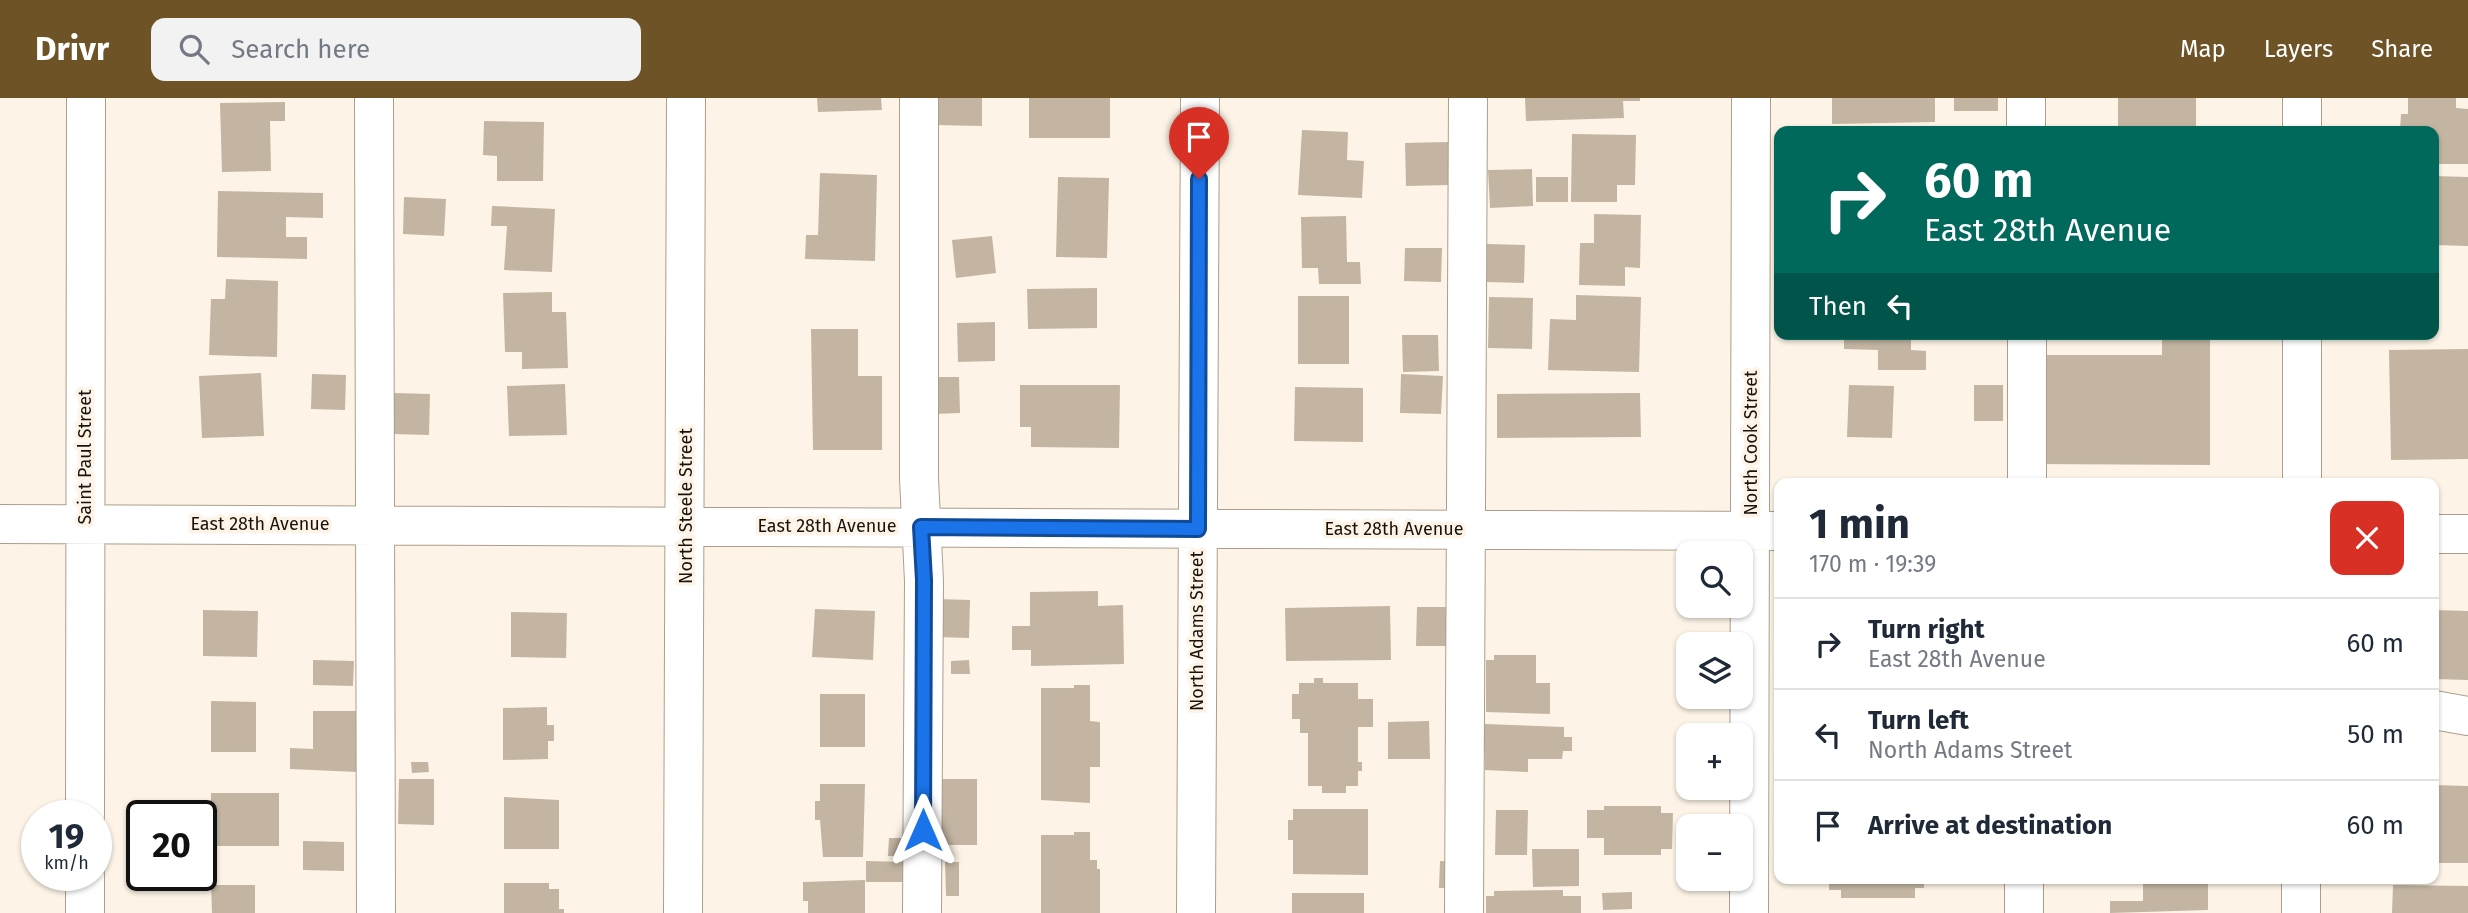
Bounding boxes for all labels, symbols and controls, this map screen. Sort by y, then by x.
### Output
search box [151,18,641,81]
text: Drivr [35,29,109,69]
icon: search [175,30,213,68]
text: Search here [231,34,370,65]
text: Map [2180,35,2226,63]
text: Layers [2264,35,2333,63]
text: Share [2371,35,2433,63]
pin [1169,107,1229,179]
icon: arrive [1180,118,1218,156]
text: 60 m [1924,151,2033,210]
icon: right [1809,154,1900,245]
text: East 28th Avenue [1924,211,2171,249]
icon: left [1881,287,1919,325]
text: Then [1809,291,1867,322]
street label: North Cook Street [1740,370,1762,516]
street label: Saint Paul Street [74,389,96,525]
street label: North Steele Street [675,428,697,584]
text: 1 min [1809,499,1910,549]
button: close [2330,501,2404,575]
street label: East 28th Avenue [190,513,330,535]
street label: East 28th Avenue [757,515,897,537]
street label: East 28th Avenue [1324,518,1464,540]
map controls [1676,541,1753,891]
button: search [1676,541,1753,618]
text: 170 m · 19:39 [1809,550,1936,578]
street label: North Adams Street [1186,551,1208,711]
text: Turn right [1868,614,1985,645]
icon: right [1809,625,1847,663]
text: 60 m [2346,628,2404,659]
button: layers [1676,632,1753,709]
text: East 28th Avenue [1868,645,2046,673]
text: Turn left [1868,705,1969,736]
icon: left [1809,716,1847,754]
text: 50 m [2347,719,2404,750]
button: + [1676,723,1753,800]
text: North Adams Street [1868,736,2072,764]
position arrow [886,793,960,867]
speed limit sign: 20 [126,800,217,891]
icon: arrive [1809,807,1847,845]
text: Arrive at destination [1868,810,2112,841]
text: 60 m [2346,810,2404,841]
button: − [1676,814,1753,891]
text: 19 [49,815,84,857]
text: km/h [44,852,89,874]

